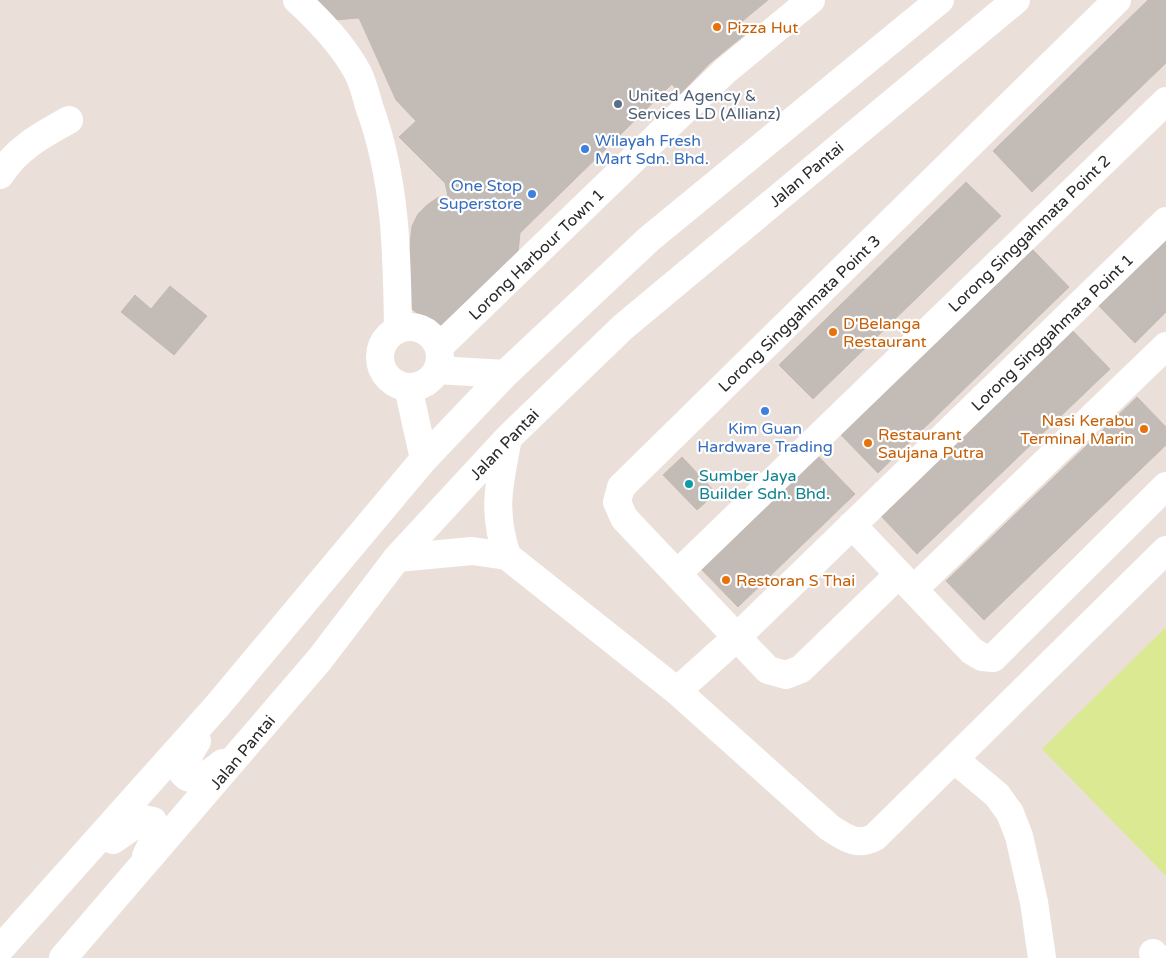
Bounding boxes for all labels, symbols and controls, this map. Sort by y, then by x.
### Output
place label: Pizza Hut [727,18,798,38]
marker: Pizza Hut [711,21,723,33]
place label: United Agency & Services LD (Allianz) [628,86,781,124]
marker: United Agency & Services LD (Allianz) [612,98,624,110]
place label: Wilayah Fresh Mart Sdn. Bhd. [595,131,709,169]
street label: Jalan Pantai [765,138,848,212]
marker: Wilayah Fresh Mart Sdn. Bhd. [579,143,591,155]
street label: Lorong Singgahmata Point 2 [944,151,1115,317]
place label: One Stop Superstore [439,176,522,214]
street label: Lorong Harbour Town 1 [465,185,609,325]
marker: One Stop Superstore [526,188,538,200]
street label: Lorong Singgahmata Point 3 [714,231,885,397]
street label: Lorong Singgahmata Point 1 [967,250,1138,416]
place label: D'Belanga Restaurant [843,314,927,352]
marker: D'Belanga Restaurant [827,326,839,338]
street label: Jalan Pantai [466,405,544,484]
marker: Kim Guan Hardware Trading [759,405,771,417]
place label: Nasi Kerabu Terminal Marin [1020,411,1134,449]
place label: Kim Guan Hardware Trading [697,419,833,457]
marker: Nasi Kerabu Terminal Marin [1138,423,1150,435]
place label: Restaurant Saujana Putra [878,425,984,463]
marker: Restaurant Saujana Putra [862,437,874,449]
place label: Sumber Jaya Builder Sdn. Bhd. [699,466,830,504]
marker: Sumber Jaya Builder Sdn. Bhd. [683,478,695,490]
place label: Restoran S Thai [736,571,855,591]
marker: Restoran S Thai [720,574,732,586]
street label: Jalan Pantai [206,711,280,794]

